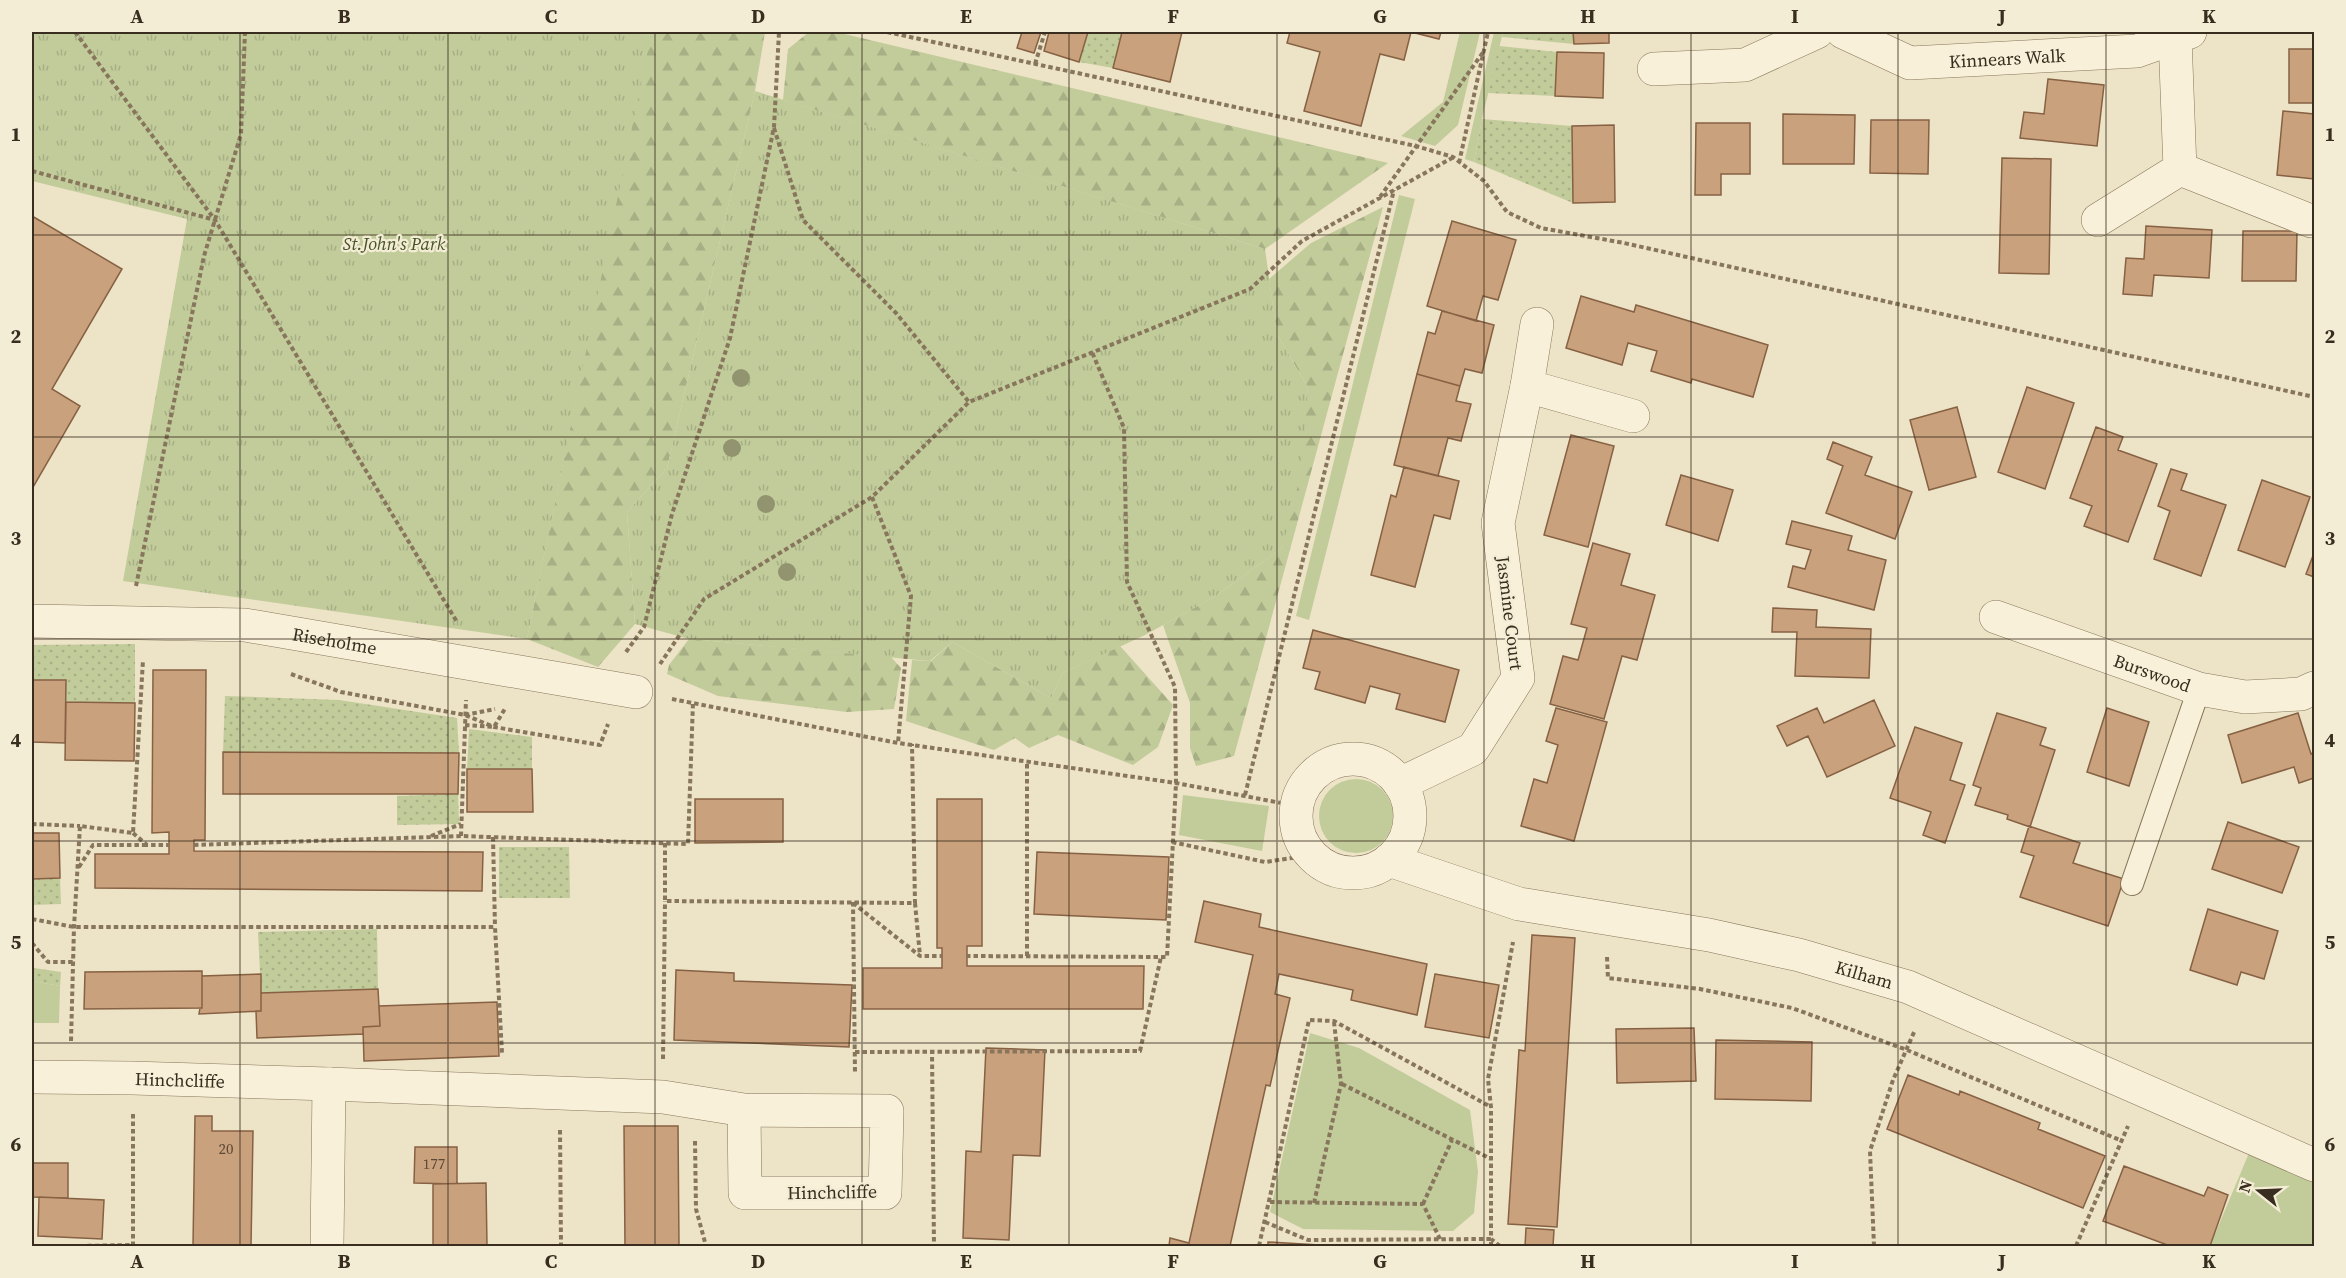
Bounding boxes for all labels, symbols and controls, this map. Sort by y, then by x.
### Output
text: A [130,2,144,30]
text: B [337,2,351,30]
text: C [545,2,557,30]
text: D [751,2,765,30]
text: E [960,2,972,30]
text: F [1167,2,1179,30]
text: G [1373,2,1387,30]
text: H [1580,2,1596,30]
text: I [1791,2,1799,30]
text: J [1996,2,2006,30]
text: K [2202,2,2216,30]
street label: Kinnears Walk [1948,42,2066,73]
text: 1 [11,120,21,148]
text: 1 [2325,120,2335,148]
park label: St.John's Park [343,231,446,256]
text: 2 [11,322,22,350]
text: 2 [2325,322,2336,350]
text: 3 [11,524,22,552]
text: 3 [2325,524,2336,552]
street label: Jasmine Court [1490,554,1529,671]
street label: Riseholme [291,621,379,660]
street label: Burswood [2111,647,2194,698]
text: 4 [11,726,22,754]
text: 4 [2325,726,2336,754]
text: 5 [11,928,22,956]
text: 5 [2325,928,2336,956]
street label: Kilham [1833,954,1896,994]
street label: Hinchcliffe [135,1066,225,1093]
text: 6 [11,1130,22,1158]
text: 6 [2325,1130,2336,1158]
house number: 20 [218,1138,234,1159]
house number: 177 [423,1153,445,1174]
north arrow [2229,1161,2289,1221]
text: N [2232,1177,2257,1195]
street label: Hinchcliffe [787,1179,877,1205]
text: A [130,1247,144,1275]
text: B [337,1247,351,1275]
text: C [545,1247,557,1275]
text: D [751,1247,765,1275]
text: E [960,1247,972,1275]
text: F [1167,1247,1179,1275]
text: G [1373,1247,1387,1275]
text: H [1580,1247,1596,1275]
text: I [1791,1247,1799,1275]
text: J [1996,1247,2006,1275]
text: K [2202,1247,2216,1275]

